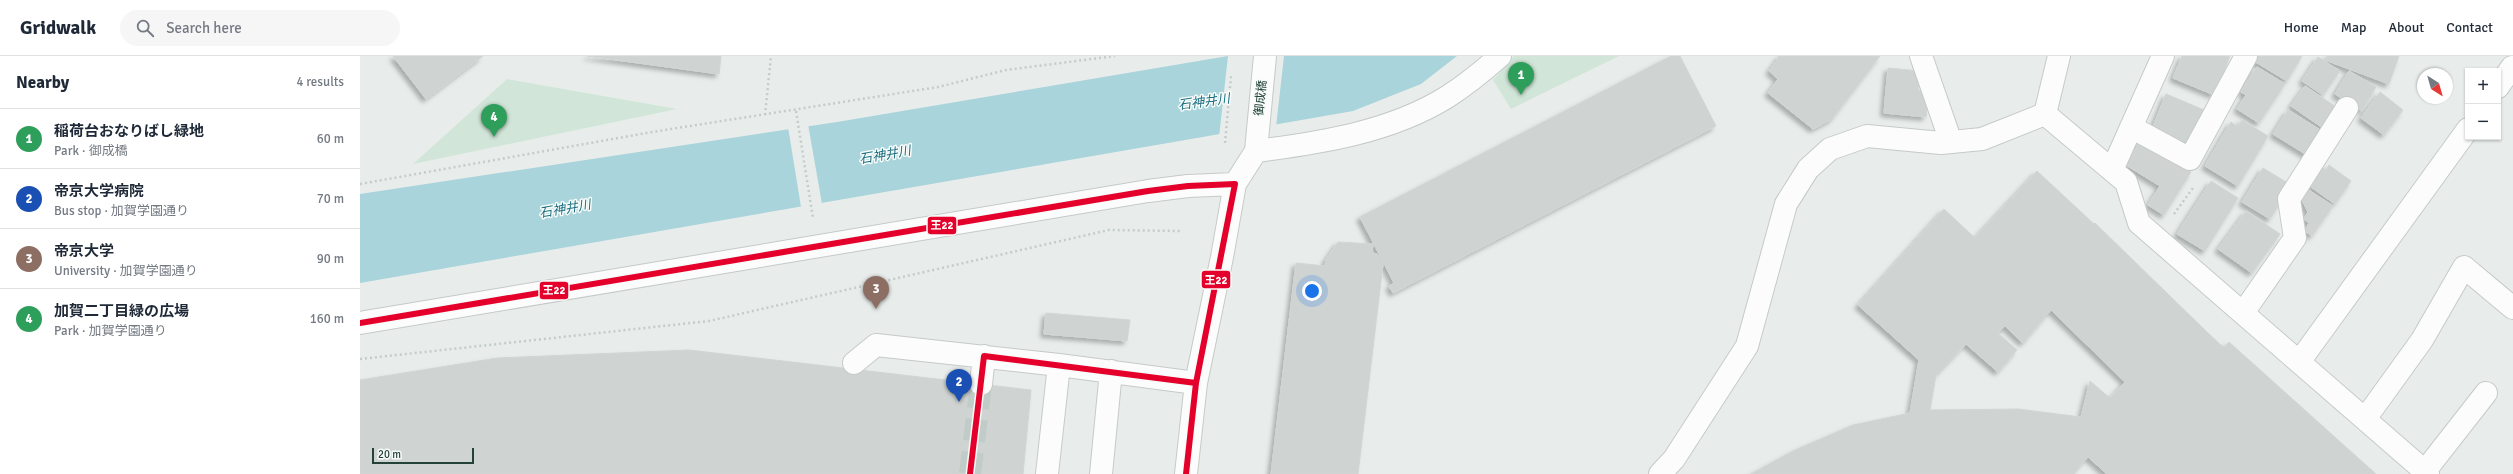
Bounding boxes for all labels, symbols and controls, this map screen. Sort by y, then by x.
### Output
search box [120,10,400,46]
text: Gridwalk [20,16,96,40]
icon: search [134,17,156,39]
text: Search here [166,19,242,37]
text: Home [2284,19,2319,36]
text: Map [2341,19,2366,36]
text: About [2388,19,2424,36]
text: Contact [2446,19,2493,36]
pin: 1 [1508,62,1534,95]
north arrow [2417,68,2453,104]
map controls [2465,68,2501,140]
button: + [2465,68,2501,104]
text: Nearby [16,72,69,93]
text: 4 results [296,74,344,90]
street label: 御成橋 [1252,79,1270,117]
water label: 石神井川 [1177,90,1233,114]
pin: 4 [481,104,507,137]
button: − [2465,104,2501,140]
text: 稲荷台おなりばし緑地 [54,122,204,140]
text: 1 [25,131,33,147]
text: 60 m [317,131,344,147]
water label: 石神井川 [858,142,914,167]
text: Park · 御成橋 [54,143,128,159]
text: 帝京大学病院 [54,182,144,200]
text: 2 [25,191,33,207]
text: 70 m [317,191,344,207]
water label: 石神井川 [538,196,594,221]
text: Bus stop · 加賀学園通り [54,203,189,219]
line badge: 王22 [927,216,957,235]
text: 王22 [931,219,953,232]
text: 帝京大学 [54,242,114,260]
text: 3 [25,251,33,267]
text: 90 m [317,251,344,267]
text: University · 加賀学園通り [54,263,198,279]
line badge: 王22 [1201,270,1231,289]
text: 王22 [1205,274,1227,287]
pin: 3 [863,276,889,309]
line badge: 王22 [539,281,569,300]
your location [1302,281,1322,301]
text: 王22 [543,284,565,297]
text: 加賀二丁目緑の広場 [54,302,189,320]
text: 4 [25,311,33,327]
text: 160 m [310,311,344,327]
text: Park · 加賀学園通り [54,323,167,339]
pin: 2 [946,369,972,402]
scale bar [372,446,474,465]
text: 20 m [378,448,401,461]

